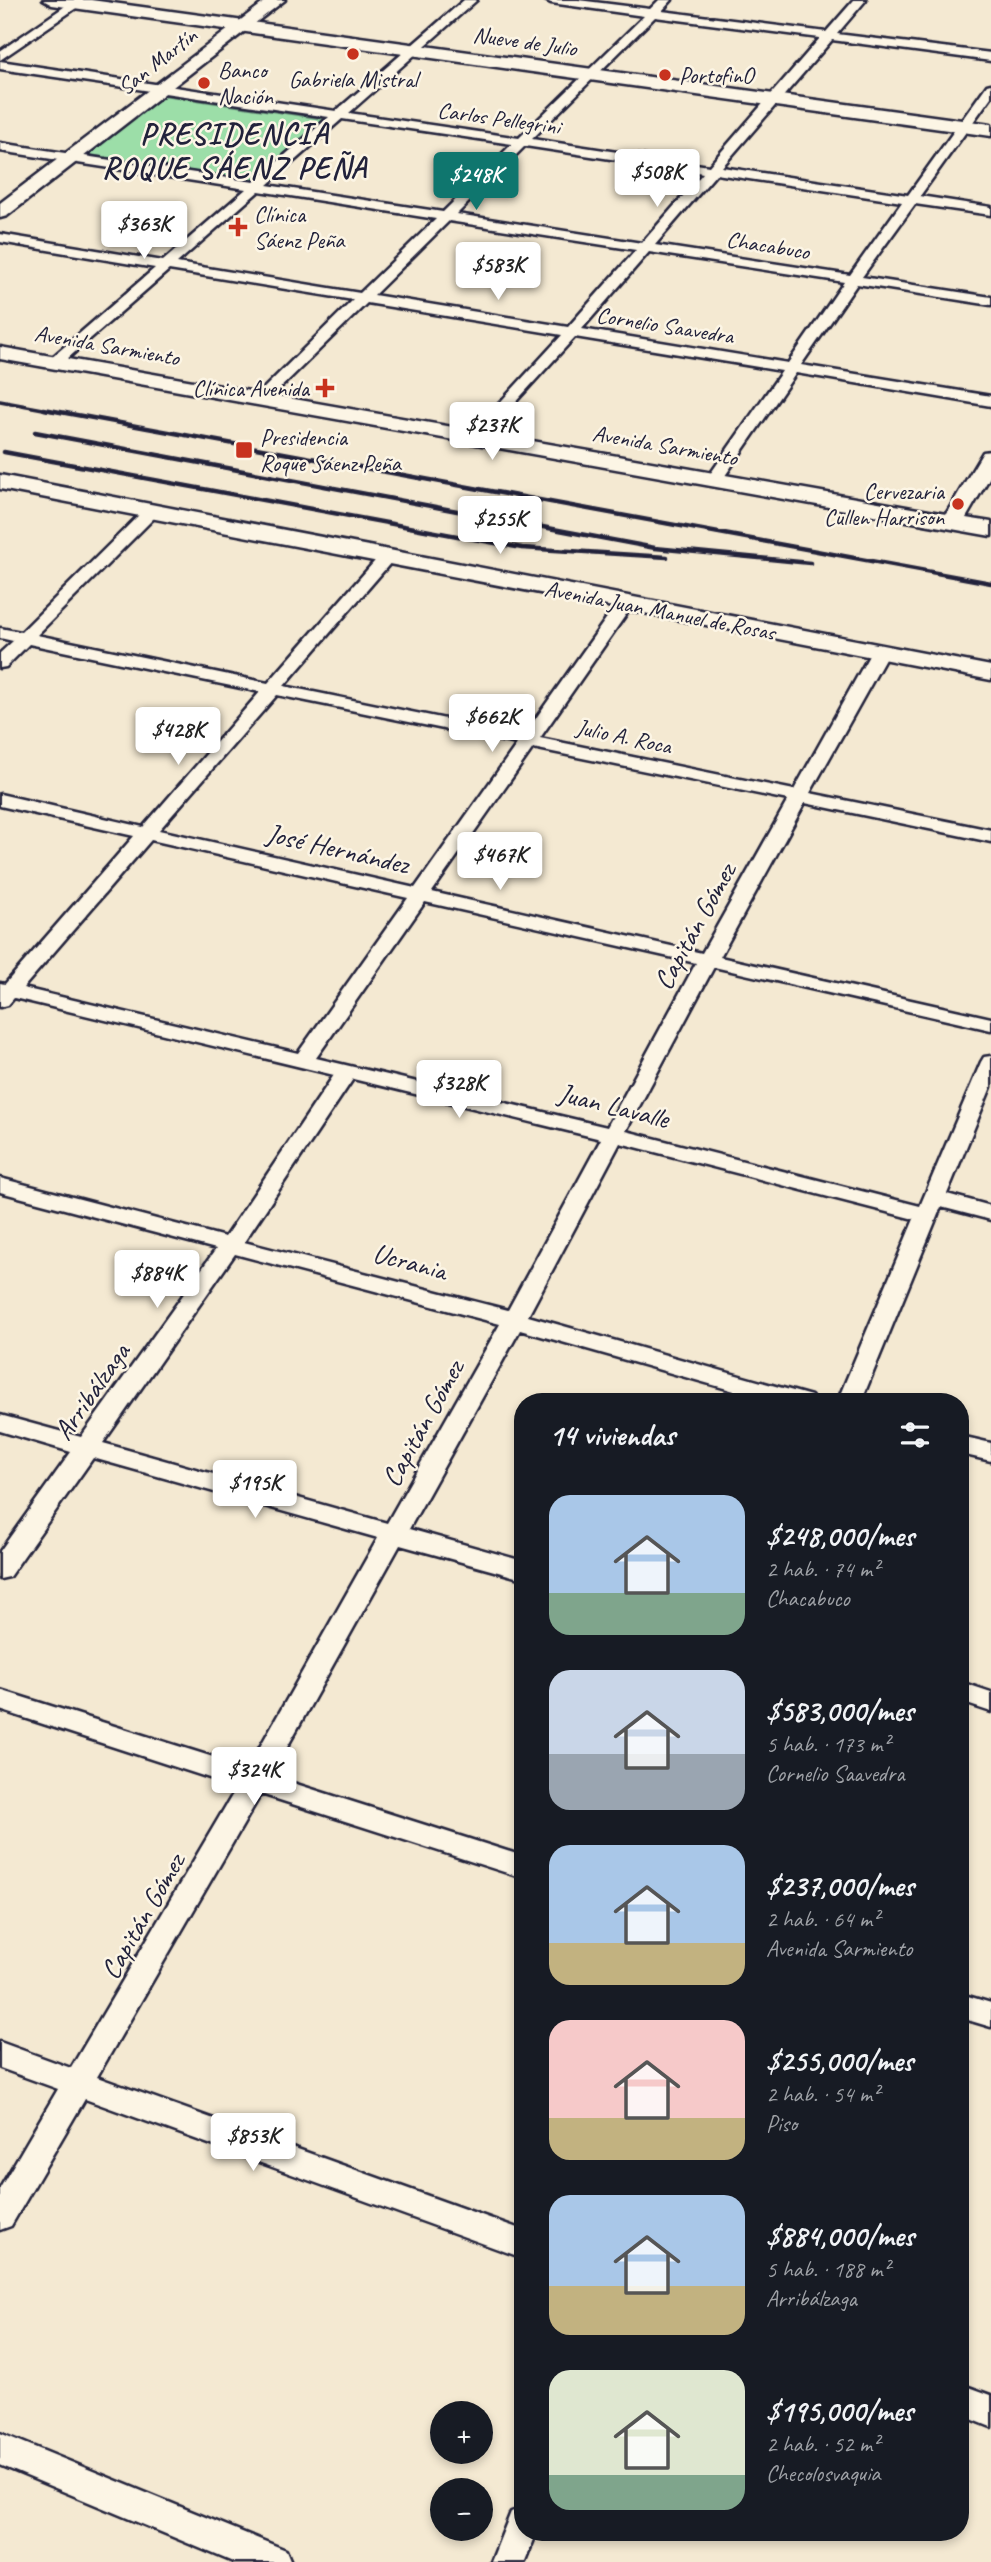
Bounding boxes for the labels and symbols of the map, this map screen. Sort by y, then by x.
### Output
street label: Nueve de Julio [471,20,580,63]
street label: San Martín [112,21,203,102]
marker: Gabriela Mistral [345,46,361,62]
place label: Banco Nación [218,56,273,111]
place label: PortofinO [679,61,756,90]
place label: Gabriela Mistral [289,65,421,94]
marker: PortofinO [657,67,673,83]
marker: Banco Nación [196,75,212,91]
street label: Carlos Pellegrini [436,96,565,142]
district label: PRESIDENCIA ROQUE SÁENZ PEÑA [102,115,369,187]
pin: $508K [608,150,706,209]
pin: $248K [427,152,525,212]
place label: Clínica Sáenz Peña [254,200,346,255]
pin: $363K [95,202,193,261]
marker: Clínica Sáenz Peña [228,217,248,237]
street label: Chacabuco [724,225,813,267]
pin: $583K [449,243,547,302]
street label: Cornelio Saavedra [594,300,737,351]
street label: Avenida Sarmiento [32,318,183,373]
place label: Clínica Avenida [193,374,311,403]
marker: Clínica Avenida [315,378,335,398]
pin: $237K [443,402,541,462]
street label: Avenida Sarmiento [590,418,741,473]
place label: Presidencia Roque Sáenz Peña [260,423,403,478]
marker: Presidencia Roque Sáenz Peña [234,440,254,460]
place label: Cervezaria Cullen Harrison [824,477,946,532]
pin: $255K [451,496,549,556]
marker: Cervezaria Cullen Harrison [950,496,966,512]
street label: Avenida Juan Manuel de Rosas [542,574,780,648]
pin: $662K [443,694,541,754]
pin: $428K [129,708,227,767]
street label: Julio A. Roca [573,712,676,761]
street label: José Hernández [261,815,415,882]
pin: $467K [451,832,549,892]
street label: Capitán Gómez [645,855,745,996]
pin: $328K [410,1060,508,1120]
street label: Juan Lavalle [553,1074,675,1137]
street label: Ucrania [369,1235,453,1289]
pin: $884K [108,1250,206,1310]
street label: Arribálzaga [45,1335,138,1447]
street label: Capitán Gómez [373,1352,473,1493]
pin: $195K [206,1460,304,1520]
pin: $324K [205,1748,303,1807]
street label: Capitán Gómez [92,1845,193,1985]
pin: $853K [204,2114,302,2173]

